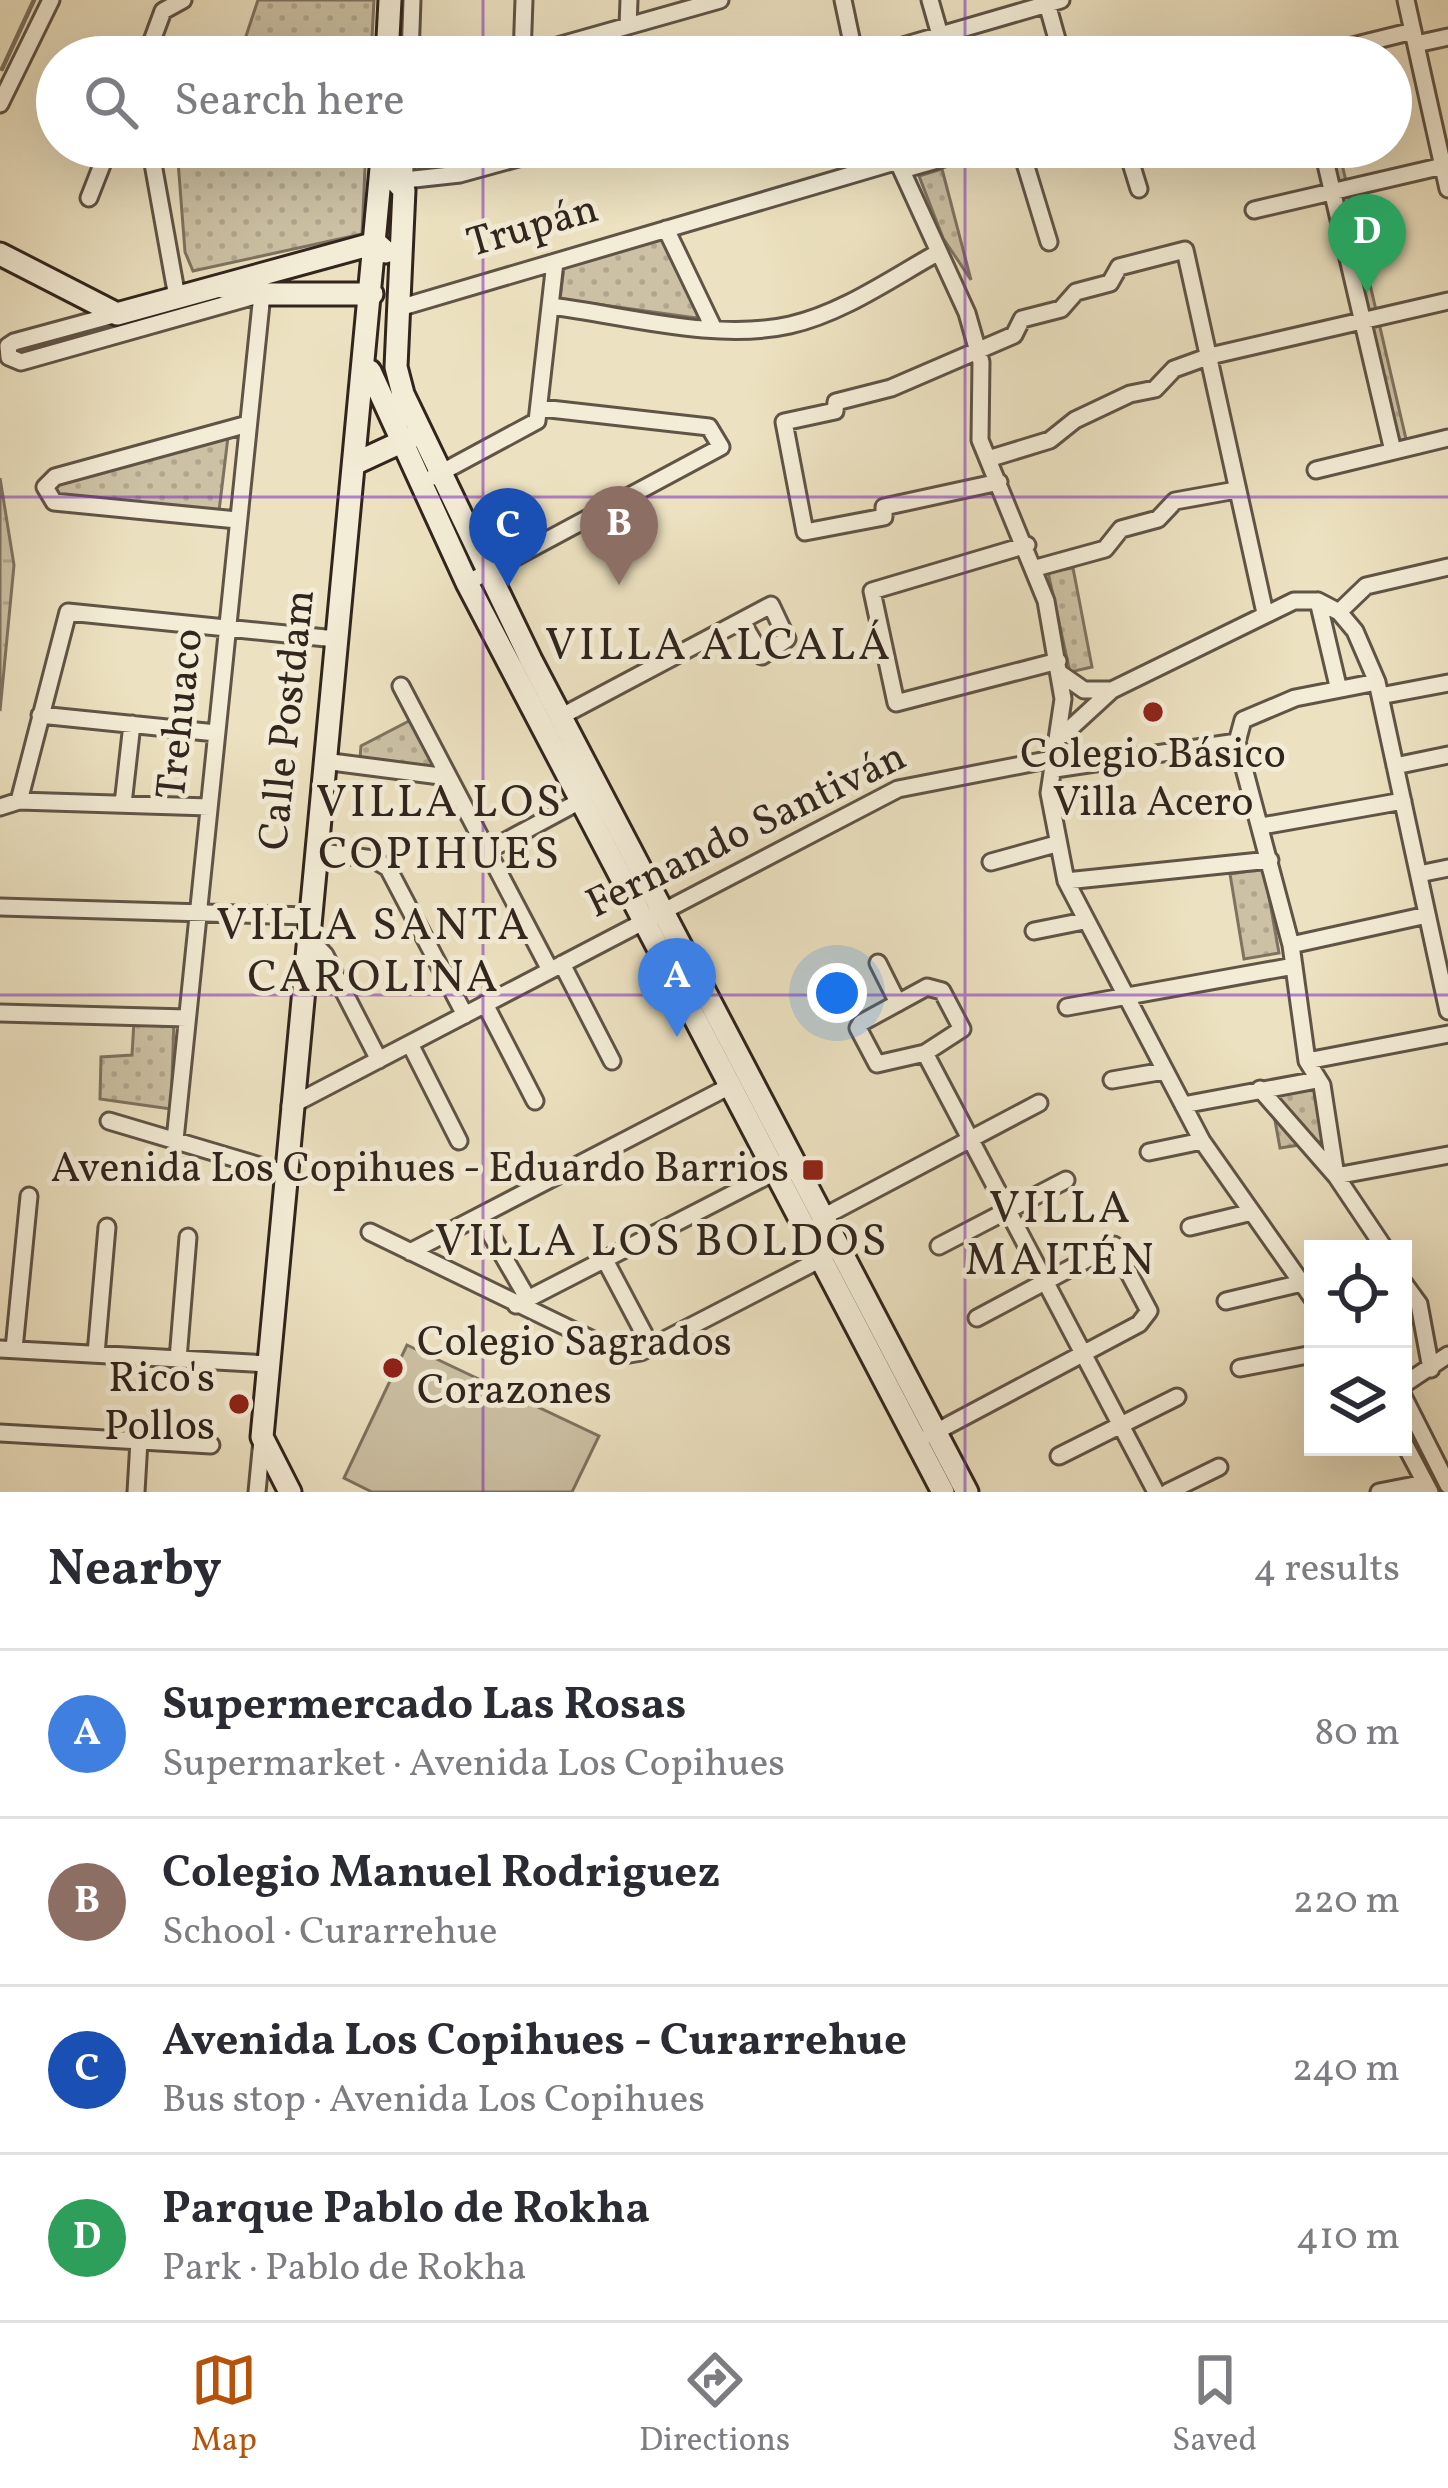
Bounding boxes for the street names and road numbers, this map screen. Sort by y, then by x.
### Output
street label: Trupán [460,181,606,275]
street label: Calle Postdam [246,587,332,853]
street label: Trehuaco [144,626,220,802]
street label: Fernando Santiván [577,729,917,935]

